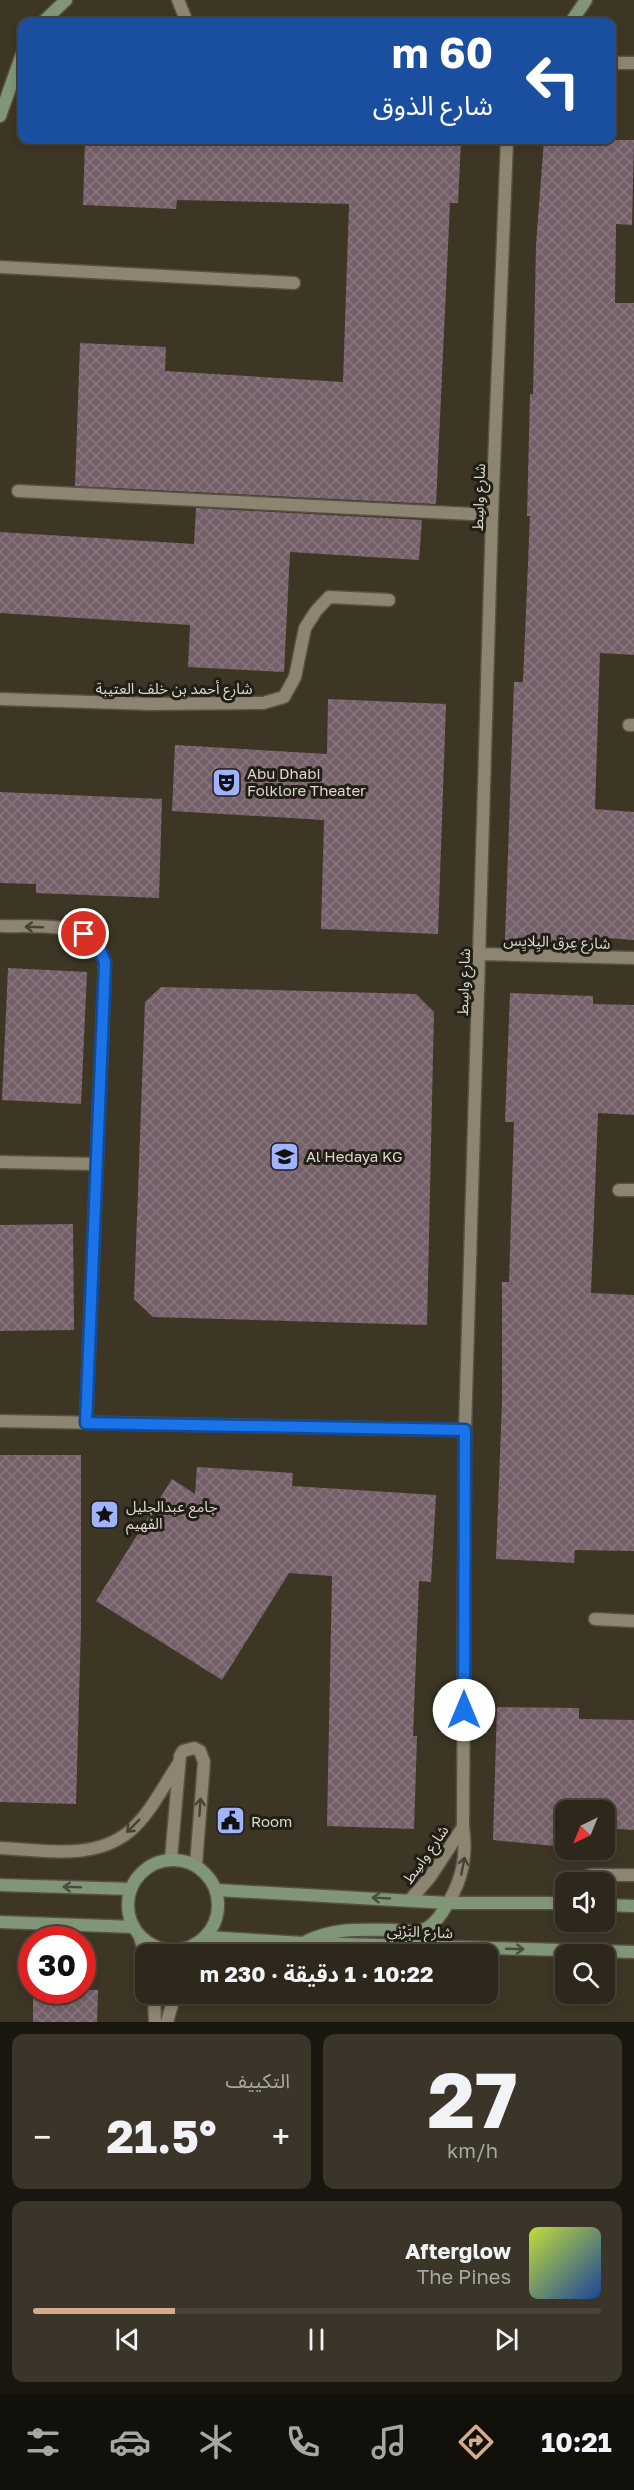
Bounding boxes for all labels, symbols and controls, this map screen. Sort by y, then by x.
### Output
text: 60 m [392,27,493,77]
icon: left [514,42,592,120]
text: شارع الذوق [373,89,493,121]
street label: شارع واسِط [468,463,492,531]
street label: شارع أحمد بن خلف العتيبة [96,679,253,701]
place label: Abu Dhabi Folklore Theater [247,764,366,799]
theatre icon: Abu Dhabi Folklore Theater [210,766,242,798]
pin [58,908,109,959]
icon: arrive [67,917,100,950]
one-way arrow [24,922,44,933]
street label: شارع عِرق اليِلايِس [503,930,611,956]
street label: شارع واسِط [453,948,477,1016]
school or university icon: Al Hedaya KG [269,1140,301,1172]
place label: Al Hedaya KG [306,1147,403,1165]
place label: جامع عبدالجليل الفهيم [126,1497,218,1535]
place icon: جامع عبدالجليل الفهيم [89,1499,121,1531]
position arrow [432,1678,496,1742]
one-way arrow [195,1798,206,1817]
north arrow [555,1800,615,1860]
map controls [555,1800,615,2004]
public building icon: Room [214,1805,246,1837]
place label: Room [251,1812,292,1830]
one-way arrow [126,1819,140,1834]
street label: شارع واسِط [398,1821,455,1889]
one-way arrow [458,1857,469,1876]
button: sound [555,1872,615,1932]
one-way arrow [63,1881,83,1892]
one-way arrow [372,1893,392,1904]
street label: شارع البَرْنِي [386,1921,454,1945]
speed limit sign: 30 [18,1926,96,2004]
one-way arrow [505,1943,525,1955]
button: search [555,1944,615,2004]
text: 10:22 · 1 دقيقة · 230 m [200,1960,433,1987]
text: 27 [427,2052,518,2145]
text: التكييف [226,2068,290,2092]
text: 21.5° [106,2109,217,2163]
text: − [33,2117,51,2156]
text: + [272,2117,290,2156]
text: km/h [447,2138,498,2162]
text: Afterglow [405,2237,511,2264]
text: The Pines [417,2264,511,2288]
icon: previous [111,2323,144,2356]
icon: pause [300,2323,333,2356]
icon: next [490,2323,523,2356]
icon: filters [22,2421,64,2463]
icon: car [109,2421,151,2463]
icon: climate [195,2421,237,2463]
icon: phone [282,2421,324,2463]
icon: music [368,2421,410,2463]
icon: directions [455,2421,497,2463]
text: 10:21 [541,2426,612,2458]

